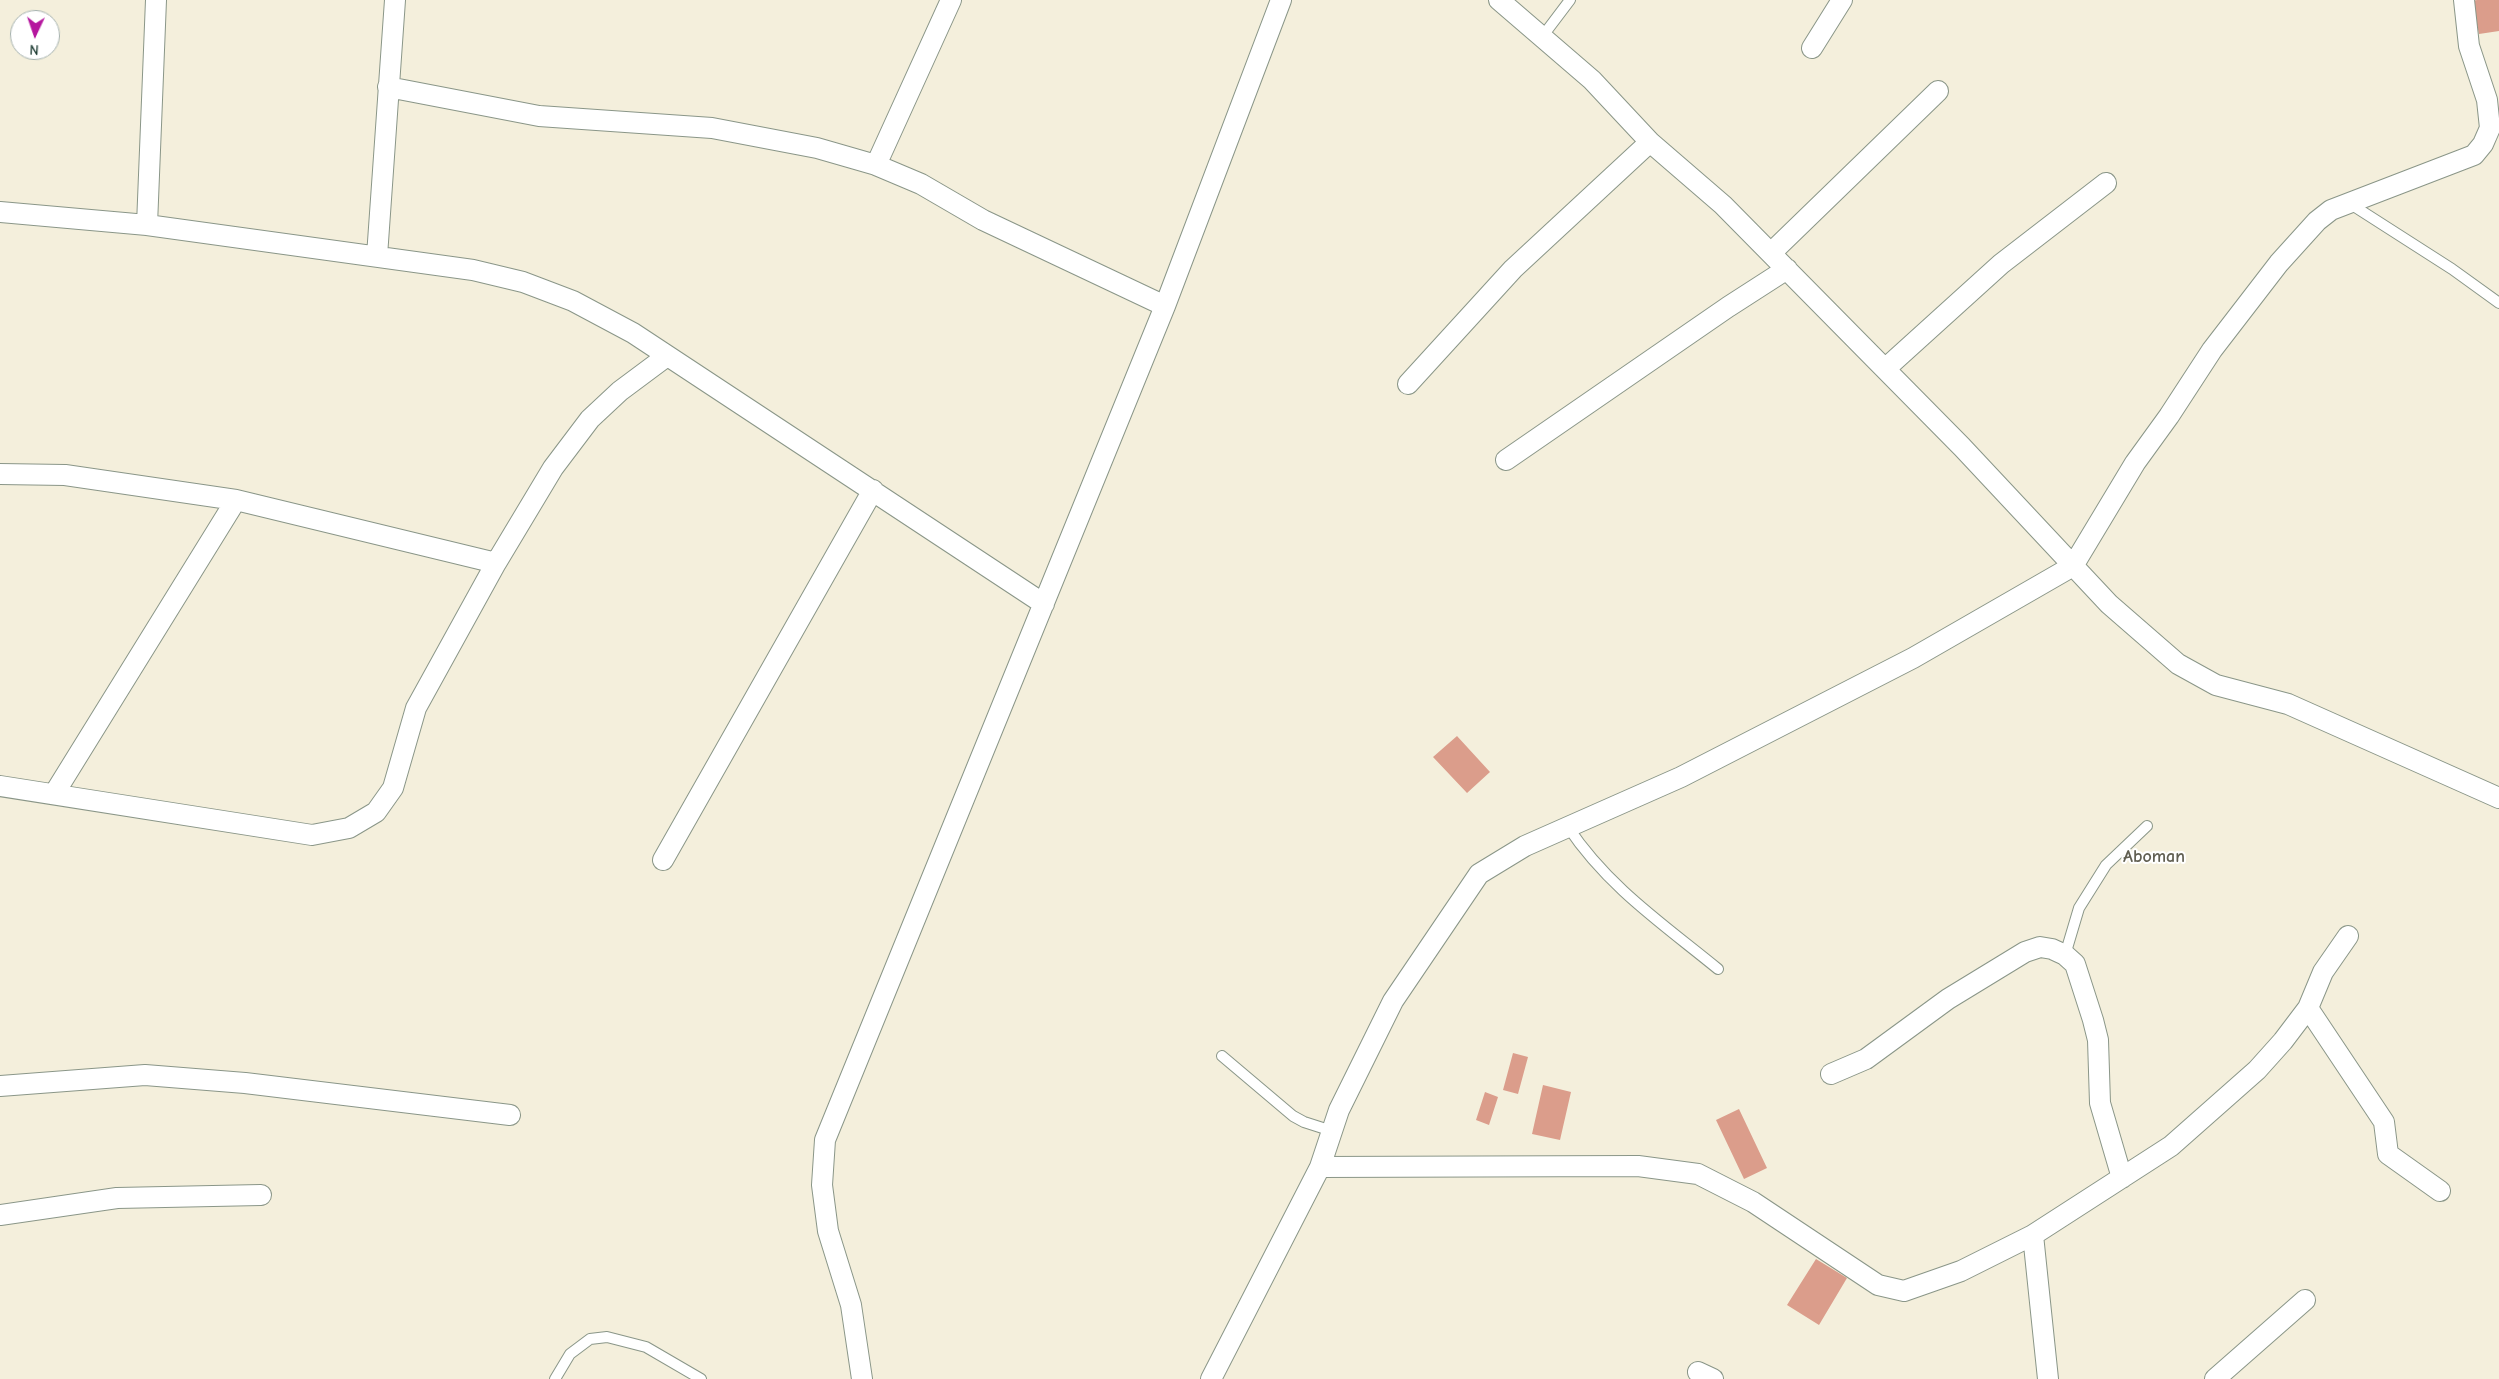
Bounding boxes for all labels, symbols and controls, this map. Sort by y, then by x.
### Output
north arrow [10,10,60,60]
text: N [29,41,39,58]
district label: Aboman [2123,846,2185,868]

